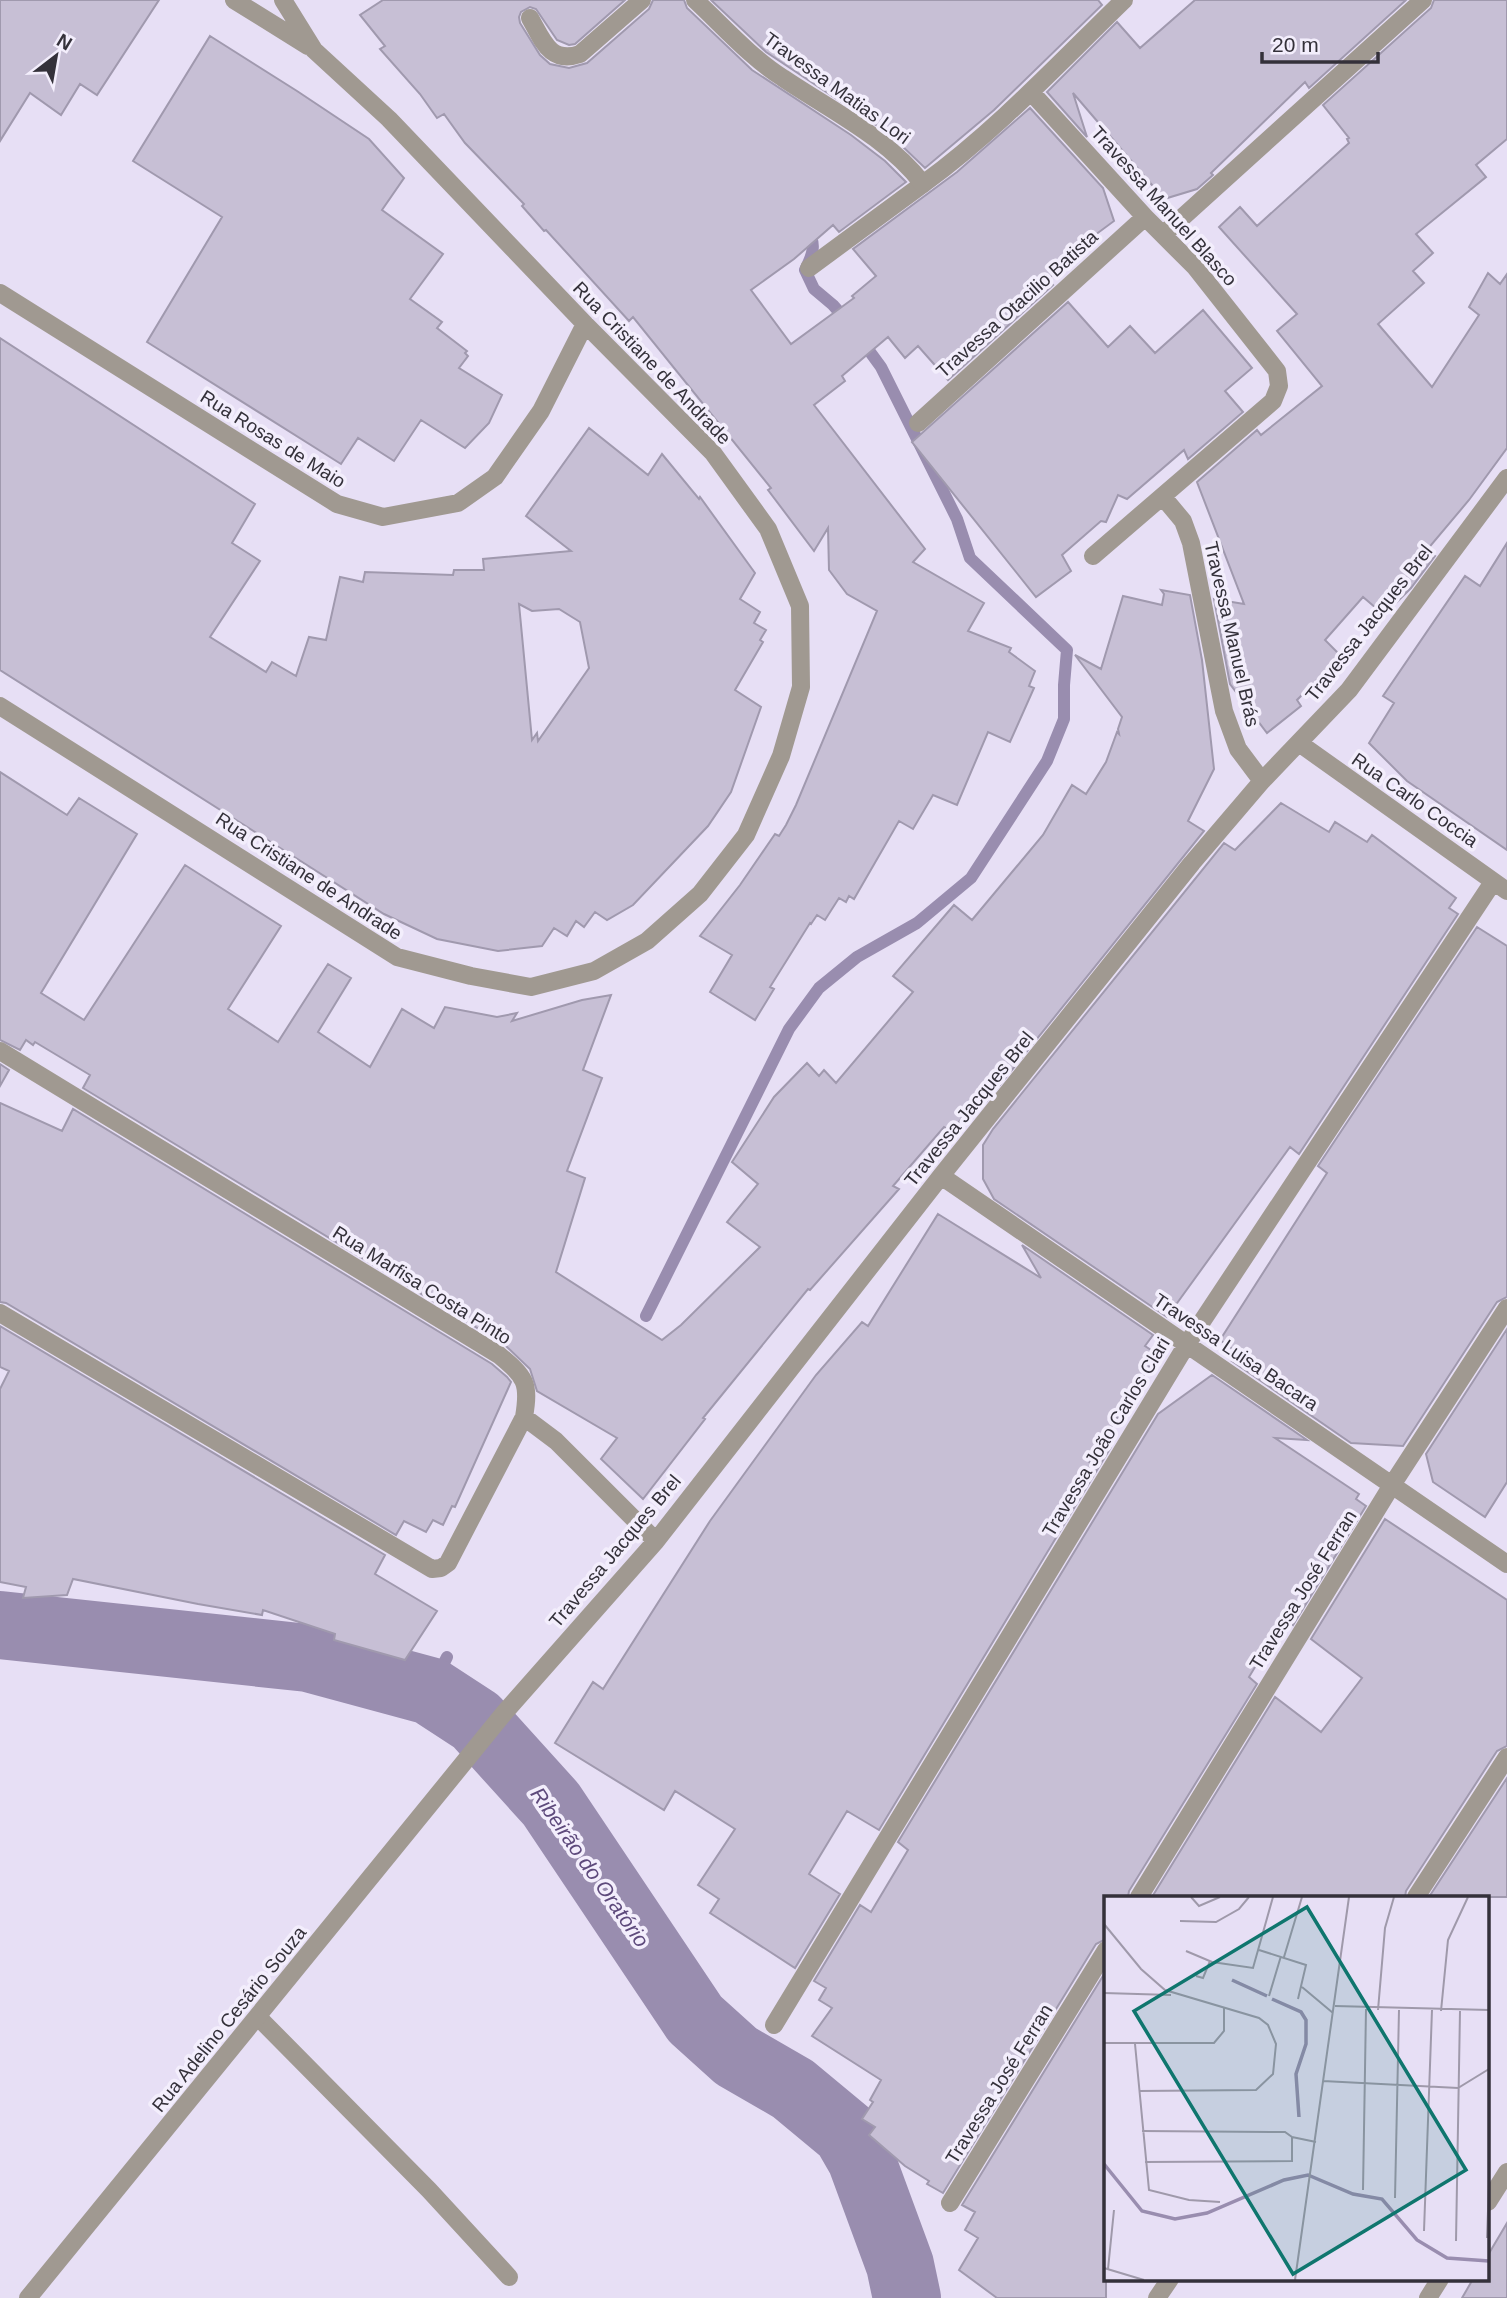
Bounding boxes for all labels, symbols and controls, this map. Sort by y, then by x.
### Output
north arrow [21,21,91,91]
scale bar [1262,21,1378,65]
street label: Travessa Matias Lori [760,28,914,148]
text: N [53,29,76,54]
text: 20 m [1272,33,1319,56]
street label: Travessa Manuel Blasco [1087,122,1241,290]
street label: Travessa Otacilio Batista [932,226,1102,382]
street label: Rua Cristiane de Andrade [569,277,735,449]
street label: Rua Rosas de Maio [197,386,349,492]
street label: Travessa Manuel Brás [1200,539,1264,729]
street label: Travessa Jacques Brel [1301,541,1437,705]
street label: Rua Carlo Coccia [1348,749,1482,852]
street label: Rua Cristiane de Andrade [212,808,406,944]
street label: Travessa Jacques Brel [900,1028,1038,1190]
street label: Rua Marfisa Costa Pinto [329,1222,515,1348]
street label: Travessa Luisa Bacara [1150,1289,1322,1415]
street label: Travessa João Carlos Clari [1038,1334,1174,1540]
street label: Travessa Jacques Brel [545,1471,685,1631]
street label: Travessa José Ferran [1245,1506,1361,1674]
water label: Ribeirão do Oratório [526,1783,654,1951]
inset map [1104,1896,1490,2280]
street label: Rua Adelino Cesário Souza [148,1922,311,2116]
street label: Travessa José Ferran [941,2000,1057,2168]

